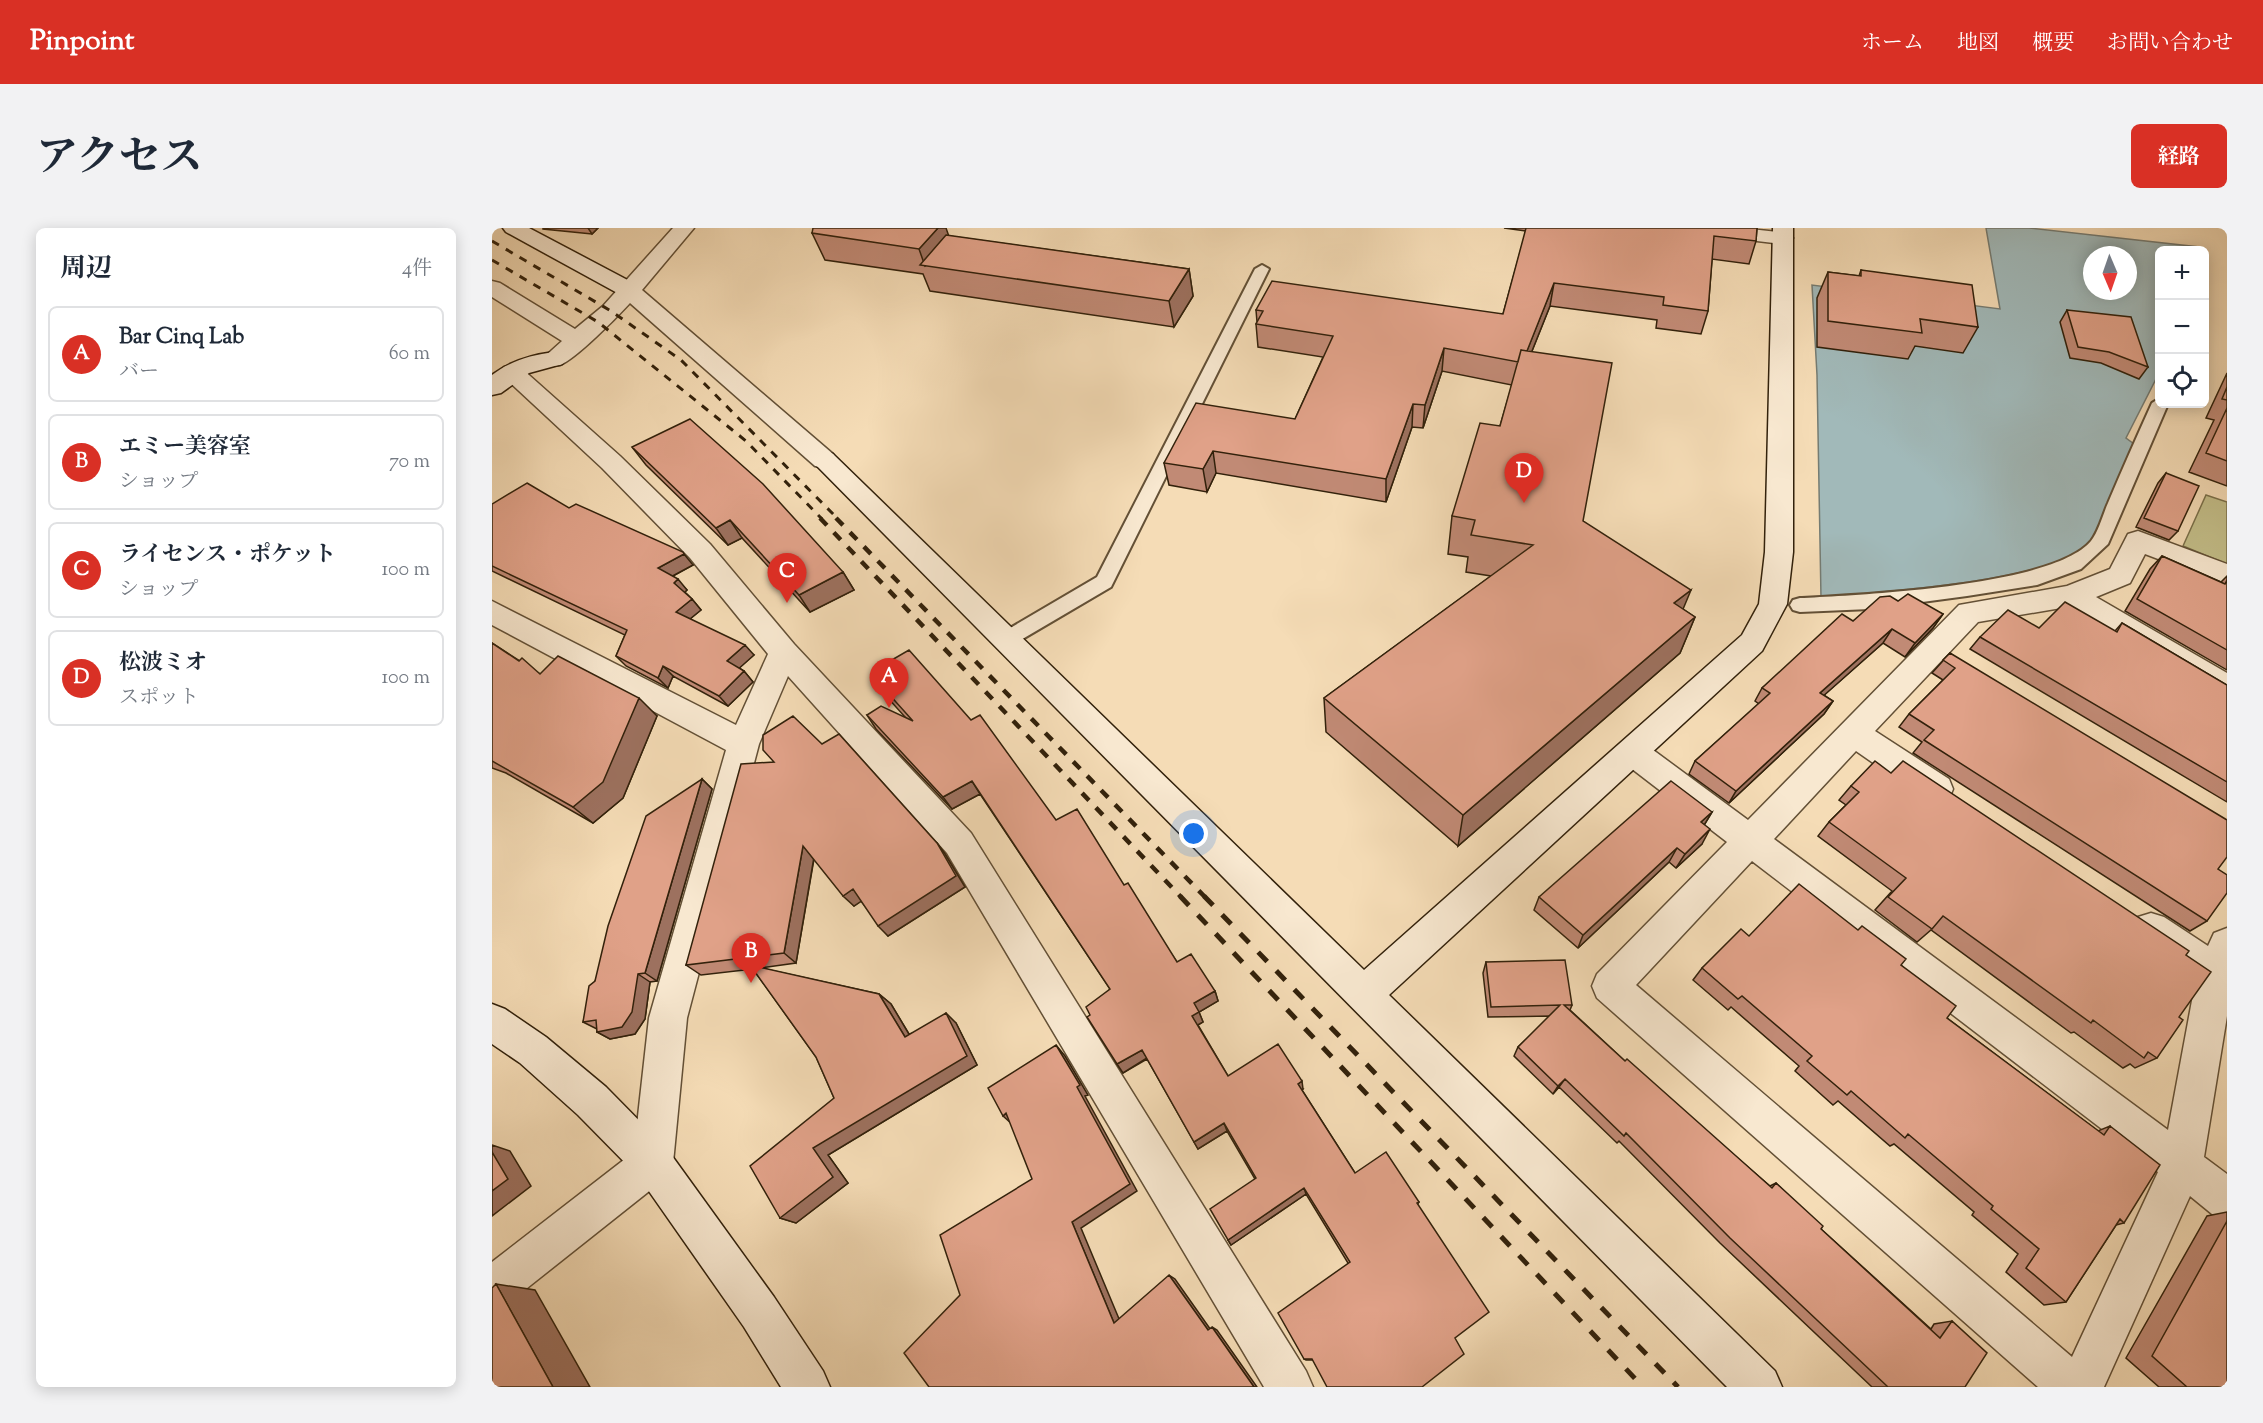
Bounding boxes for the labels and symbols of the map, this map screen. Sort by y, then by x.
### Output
north arrow [2083,246,2137,300]
pin: D [1504,454,1544,503]
pin: C [768,554,806,603]
pin: A [870,658,908,708]
your location [1179,819,1208,848]
pin: B [732,934,770,983]

